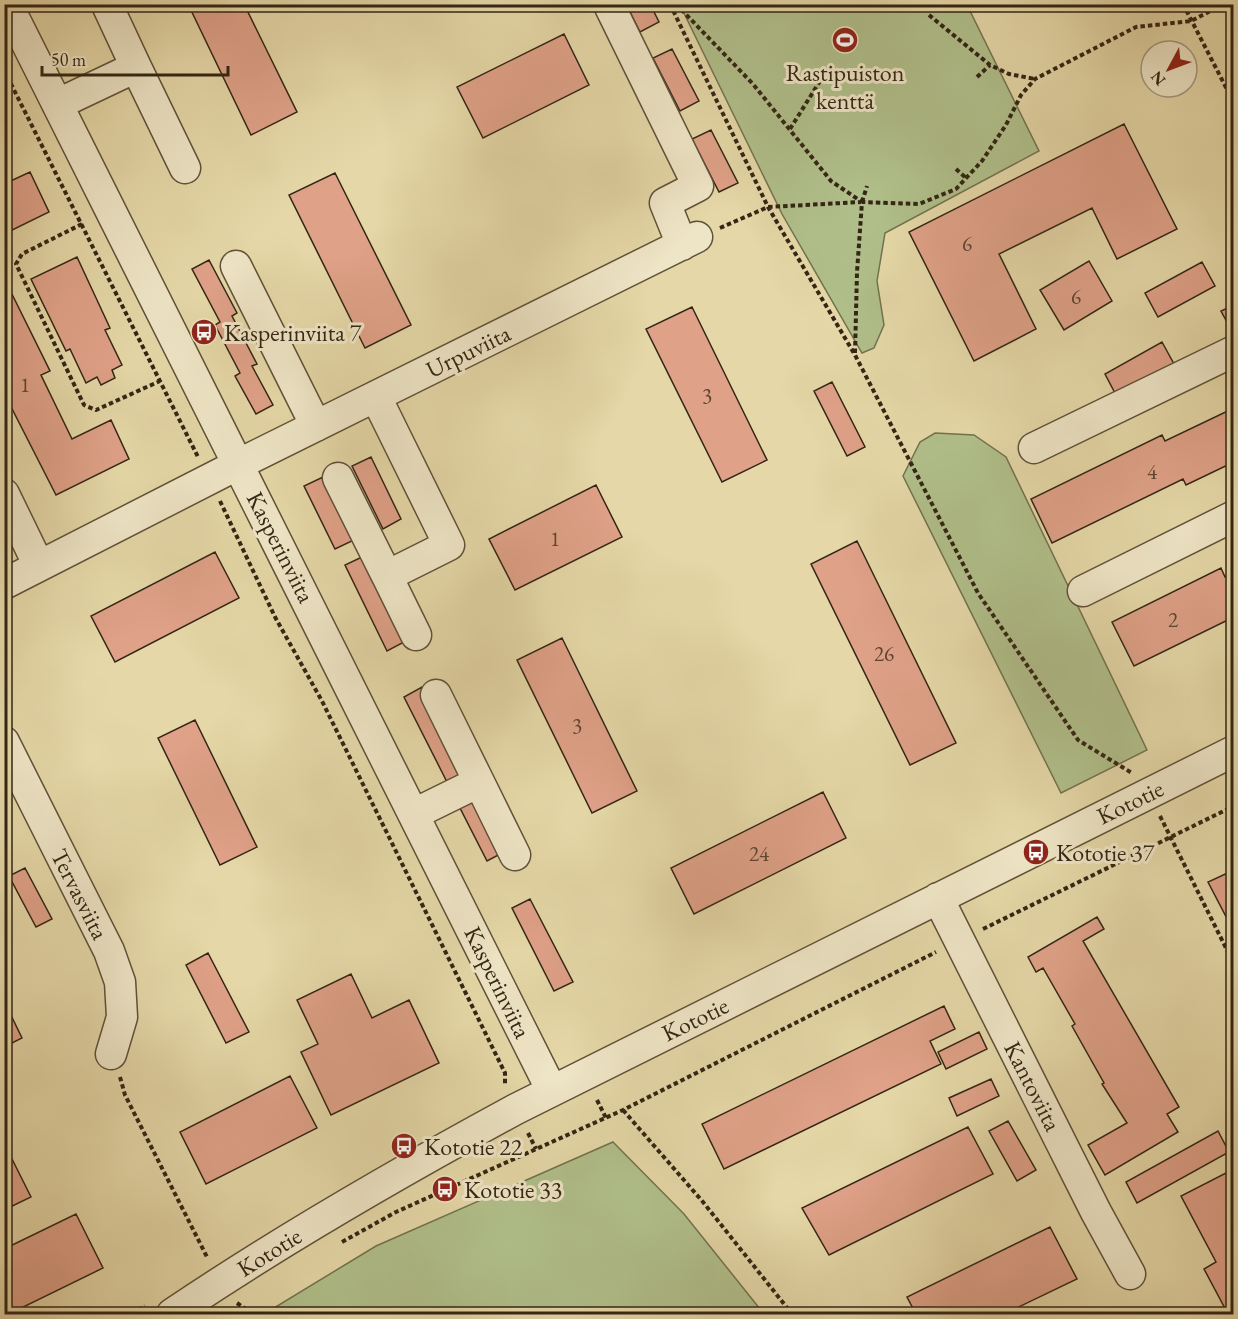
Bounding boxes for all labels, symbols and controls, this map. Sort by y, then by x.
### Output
sports icon: Rastipuiston kenttä [830,25,860,55]
scale bar [42,39,228,77]
north arrow [1139,39,1199,99]
text: 50 m [51,48,86,71]
place label: Rastipuiston kenttä [786,57,905,116]
text: N [1146,67,1170,90]
house number: 6 [962,230,972,257]
house number: 6 [1071,283,1081,310]
bus stop icon: Kasperinviita 7 [189,317,219,347]
place label: Kasperinviita 7 [224,317,362,348]
street label: Urpuviita [421,317,516,385]
house number: 1 [20,371,30,398]
house number: 3 [702,382,712,409]
house number: 4 [1147,458,1158,485]
street label: Kasperinviita [240,486,322,608]
house number: 1 [550,525,560,552]
house number: 2 [1168,606,1178,633]
house number: 26 [874,640,894,667]
house number: 3 [572,712,582,739]
street label: Kototie [1092,773,1168,831]
bus stop icon: Kototie 37 [1021,837,1051,867]
place label: Kototie 37 [1056,837,1155,868]
house number: 24 [749,840,770,867]
street label: Tervasviita [44,843,116,945]
street label: Kasperinviita [458,921,539,1043]
street label: Kototie [657,990,733,1048]
street label: Kantoviita [997,1036,1069,1137]
bus stop icon: Kototie 22 [389,1131,419,1161]
place label: Kototie 22 [424,1131,523,1162]
bus stop icon: Kototie 33 [430,1174,460,1204]
place label: Kototie 33 [464,1174,562,1205]
street label: Kototie [231,1220,307,1284]

